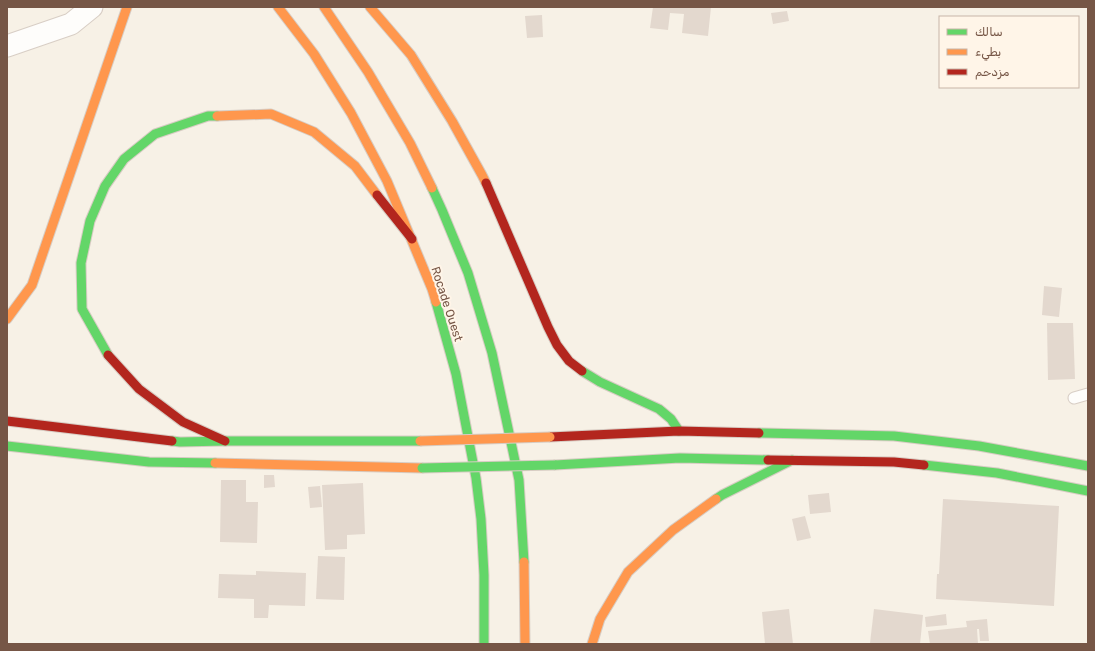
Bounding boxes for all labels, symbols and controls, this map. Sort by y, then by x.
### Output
legend [939,16,1079,88]
text: سالك [975,25,1003,39]
text: بطيء [975,45,1001,61]
text: مزدحم [975,65,1010,80]
street label: Rocade Ouest [428,265,466,343]

